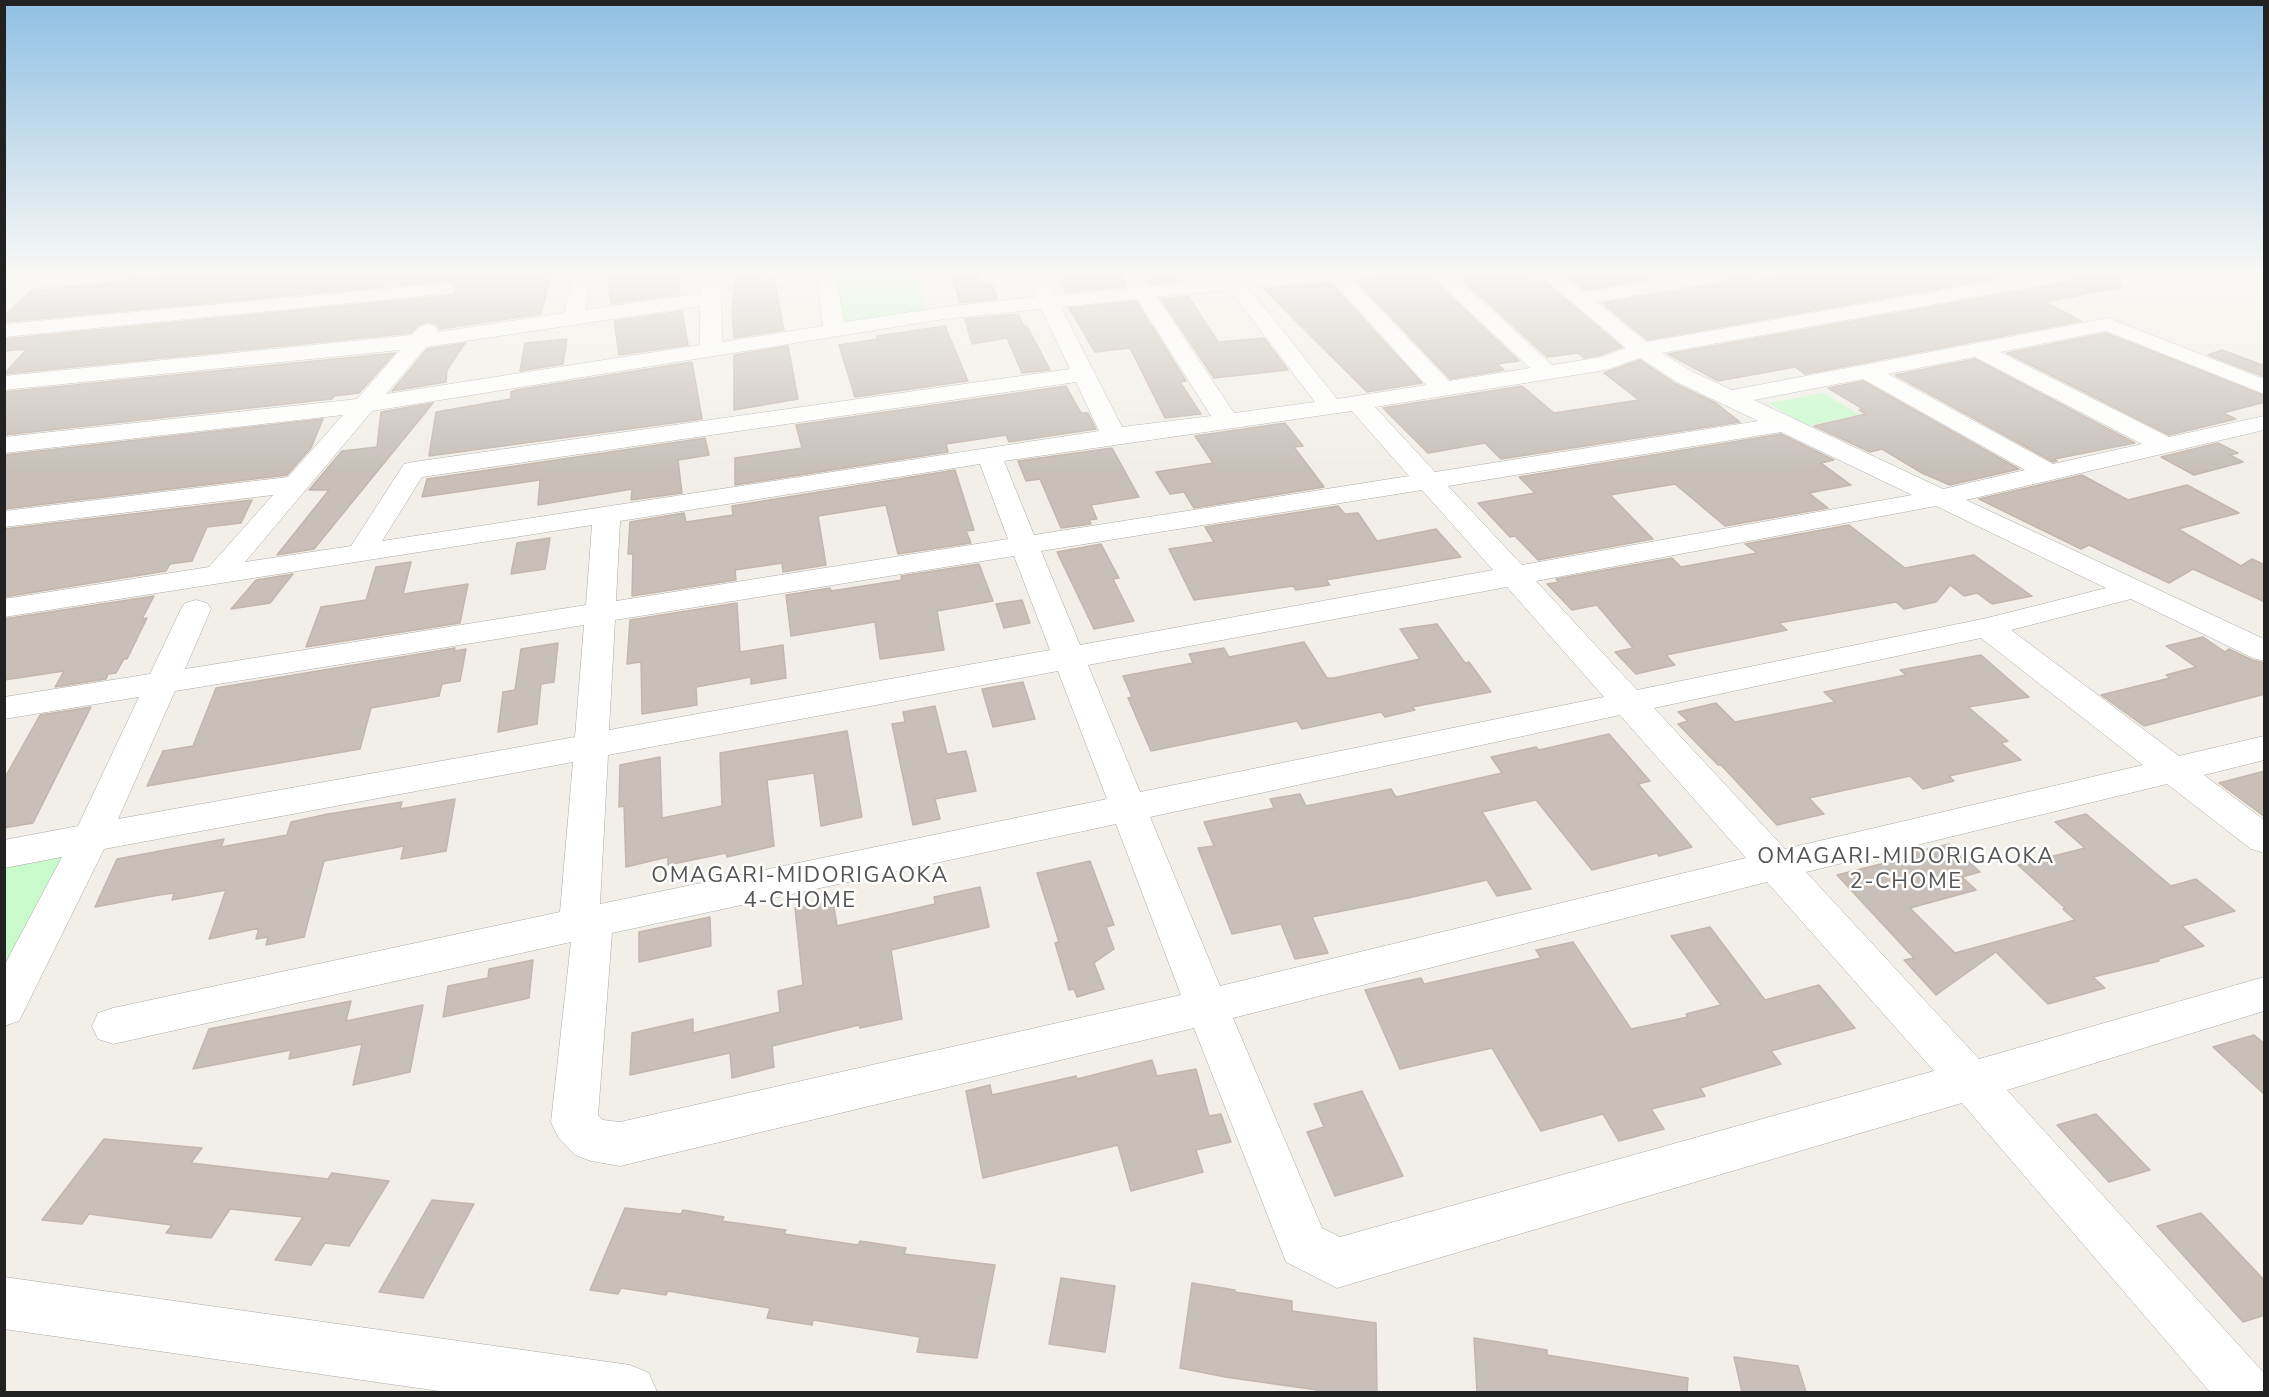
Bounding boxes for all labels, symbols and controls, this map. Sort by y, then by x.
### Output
district label: OMAGARI-MIDORIGAOKA 2-CHOME [1757,845,2055,896]
district label: OMAGARI-MIDORIGAOKA 4-CHOME [651,864,949,915]

